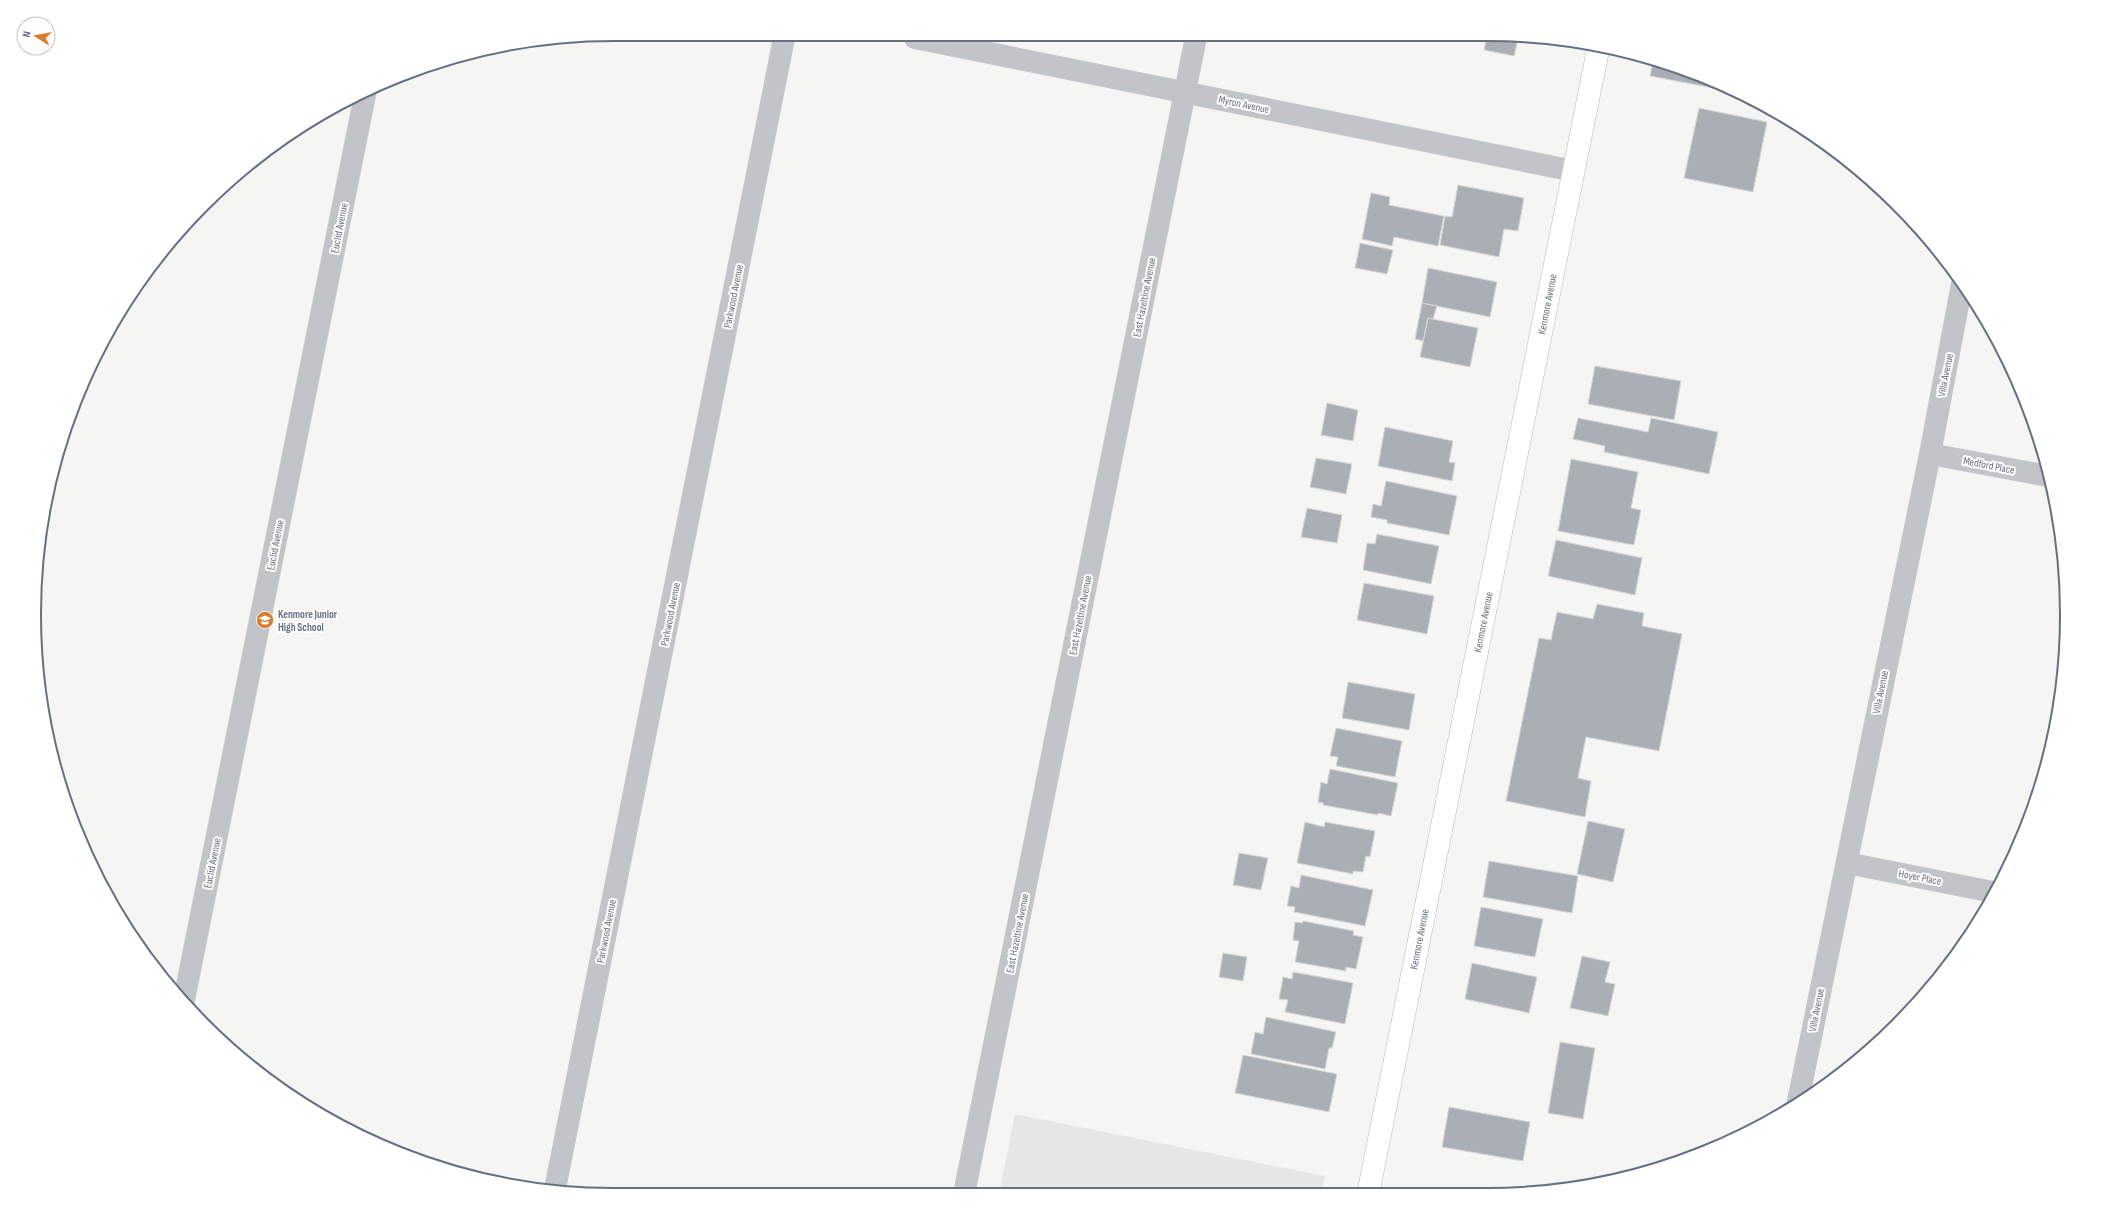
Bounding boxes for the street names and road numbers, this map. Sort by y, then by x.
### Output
street label: Myron Avenue [1217,93,1271,116]
street label: Euclid Avenue [328,202,351,254]
street label: East Hazeltine Avenue [1130,256,1159,338]
street label: Parkwood Avenue [721,263,746,329]
street label: Kenmore Avenue [1535,273,1560,336]
street label: Villa Avenue [1935,352,1956,398]
street label: Medford Place [1962,454,2016,477]
street label: Euclid Avenue [264,519,287,571]
street label: East Hazeltine Avenue [1066,574,1095,656]
street label: Parkwood Avenue [658,581,683,647]
street label: Kenmore Avenue [1471,591,1496,654]
street label: Villa Avenue [1870,669,1891,715]
street label: Euclid Avenue [201,837,224,889]
street label: Hoyer Place [1897,867,1942,888]
street label: East Hazeltine Avenue [1003,892,1032,974]
street label: Parkwood Avenue [594,898,619,964]
street label: Kenmore Avenue [1407,908,1432,971]
street label: Villa Avenue [1806,987,1827,1033]

